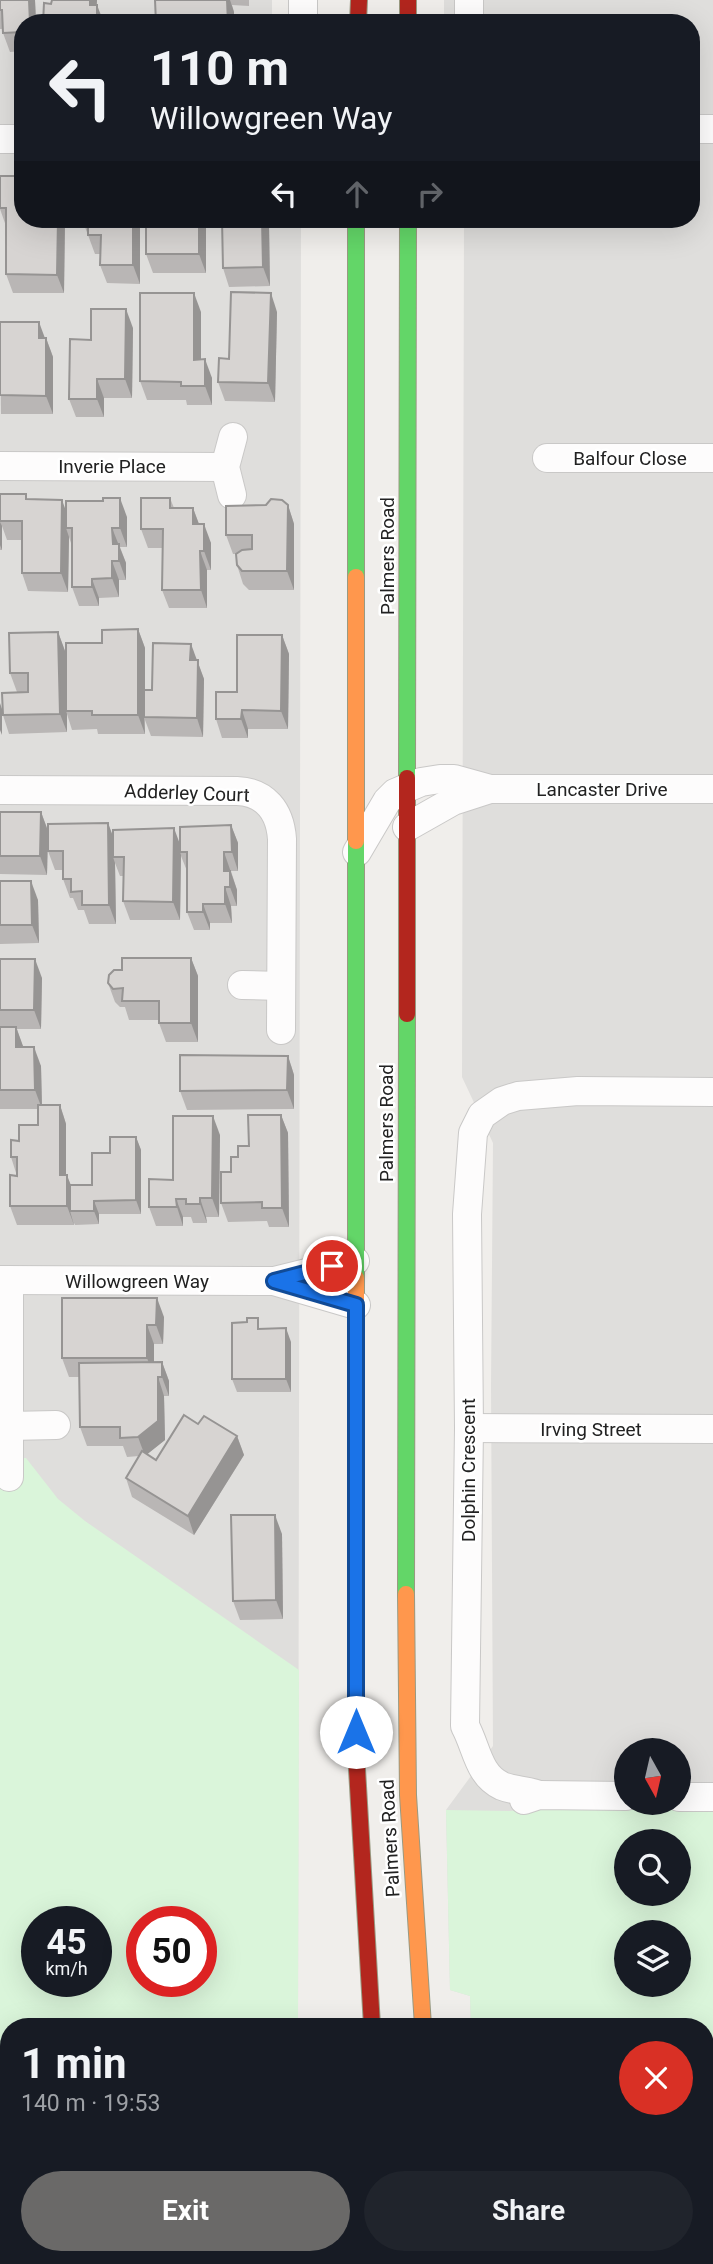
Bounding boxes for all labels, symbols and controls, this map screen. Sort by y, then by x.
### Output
text: 110 m [150,40,289,97]
icon: left [35,42,126,133]
text: Willowgreen Way [150,99,392,137]
icon: left [265,175,303,213]
icon: ahead [338,175,376,213]
icon: right [411,175,449,213]
street label: Balfour Close [573,447,687,470]
street label: Inverie Place [58,455,166,478]
street label: Palmers Road [376,497,399,615]
street label: Lancaster Drive [536,778,668,801]
street label: Adderley Court [124,779,250,807]
street label: Palmers Road [375,1064,398,1182]
pin [302,1236,362,1296]
icon: arrive [313,1247,351,1285]
street label: Willowgreen Way [65,1270,209,1293]
street label: Dolphin Crescent [457,1398,480,1542]
street label: Irving Street [540,1418,642,1441]
position arrow [319,1695,393,1769]
north arrow [614,1738,691,1815]
map controls [614,1738,691,1997]
street label: Palmers Road [375,1778,405,1898]
button: search [614,1829,691,1906]
speed limit sign: 50 [126,1906,217,1997]
button: layers [614,1920,691,1997]
text: 45 [46,1922,87,1963]
text: km/h [45,1958,88,1979]
text: 1 min [21,2039,127,2088]
button: close [619,2041,693,2115]
text: 140 m · 19:53 [21,2090,160,2117]
button: Exit [21,2171,350,2251]
button: Share [364,2171,693,2251]

